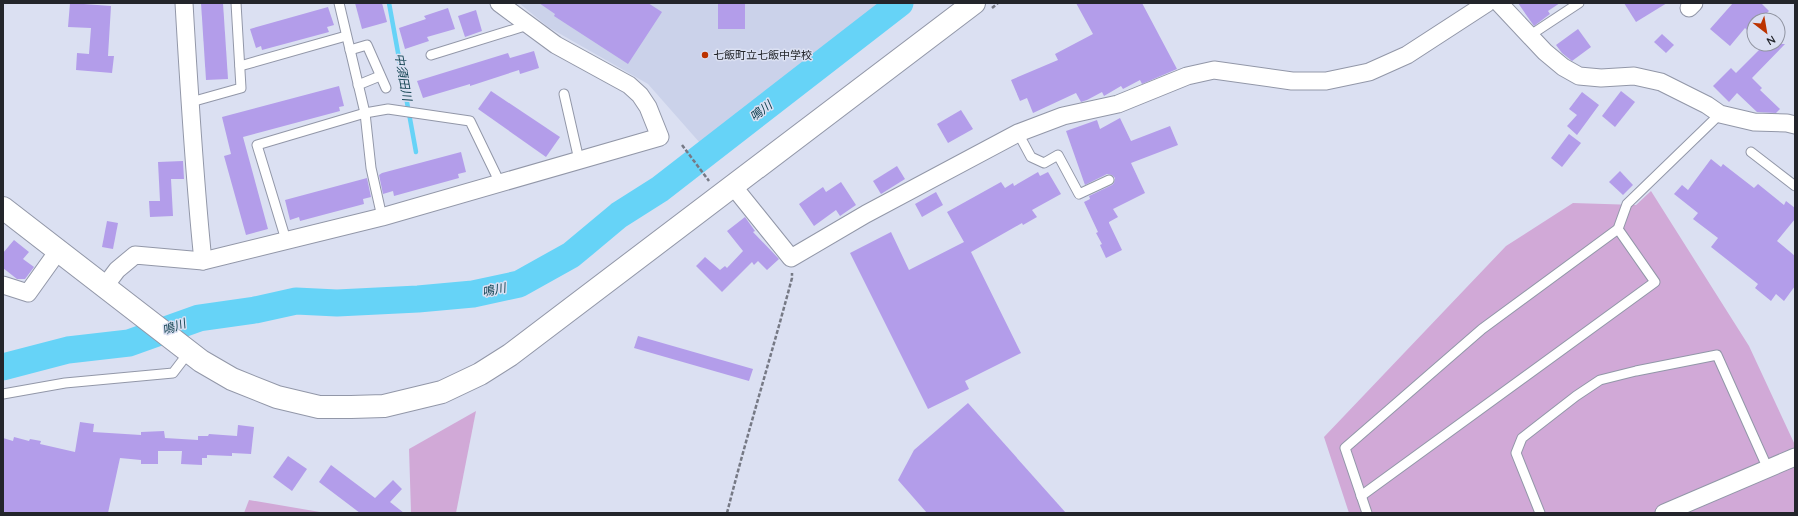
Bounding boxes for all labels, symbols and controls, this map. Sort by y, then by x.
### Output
north arrow [1746,12,1786,52]
text: N [1764,32,1778,49]
place label: 七飯町立七飯中学校 [713,48,812,62]
marker: 七飯町立七飯中学校 [700,50,710,60]
water label: 中須田川 [392,52,415,104]
water label: 鳴川 [747,96,776,124]
water label: 鳴川 [481,279,509,299]
water label: 鳴川 [160,315,190,338]

